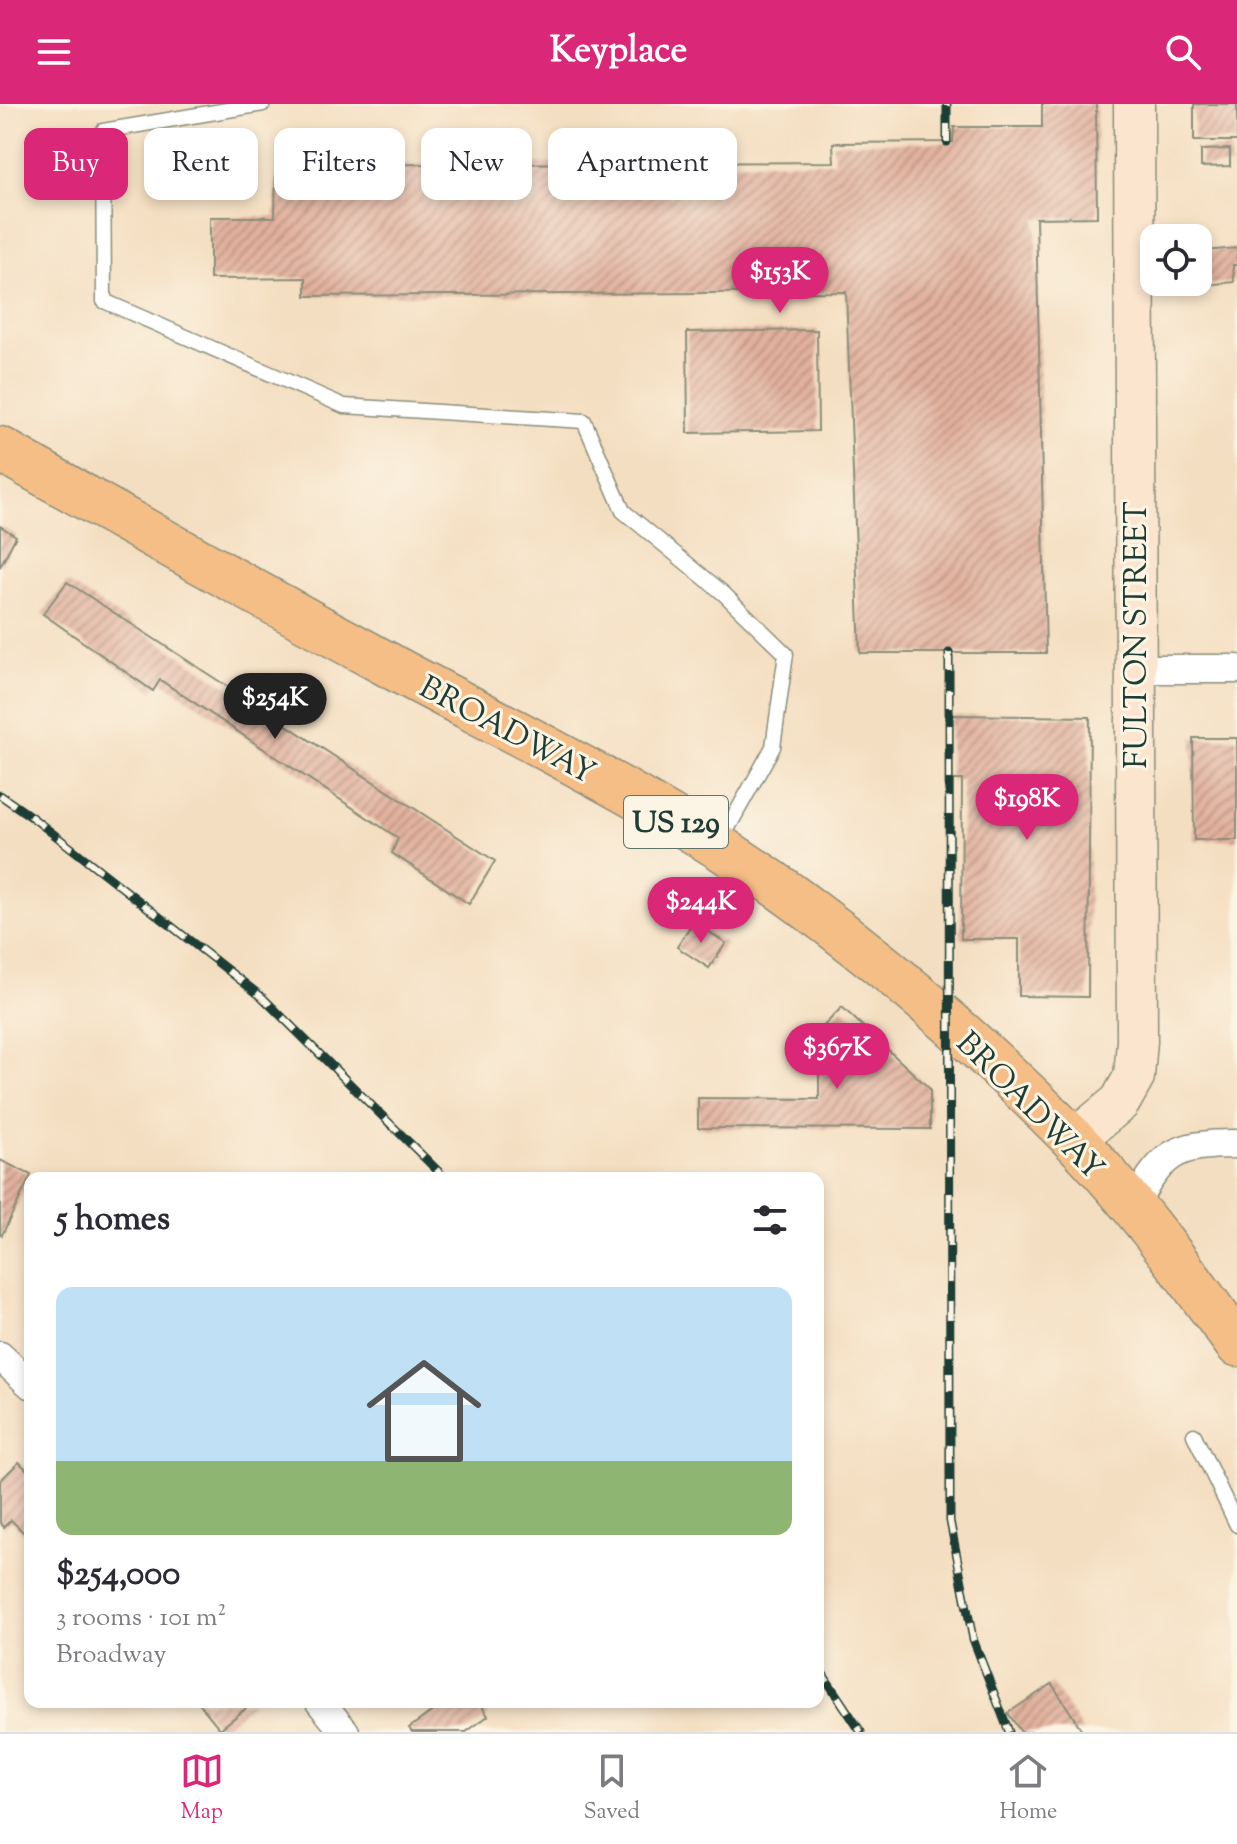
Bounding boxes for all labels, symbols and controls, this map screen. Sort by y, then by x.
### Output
text: Keyplace [550,26,687,78]
icon: menu [32,30,76,74]
icon: search [1161,30,1205,74]
chip: Buy [24,128,128,200]
chip: Rent [144,128,258,200]
chip: Filters [274,128,405,200]
chip: New [421,128,532,200]
chip: Apartment [548,128,737,200]
map controls [1140,224,1212,296]
button: locate [1140,224,1212,296]
pin: $153K [724,247,836,315]
text: $153K [750,254,810,291]
street label: FULTON STREET [1115,501,1161,769]
street label: BROADWAY [410,666,603,798]
pin: $254K [219,673,331,741]
text: $254K [242,680,308,717]
pin: $198K [971,774,1083,842]
text: $198K [994,781,1060,818]
road number: US 129 [624,796,728,848]
pin: $244K [645,877,757,945]
text: $244K [665,884,737,921]
street label: BROADWAY [944,1022,1114,1192]
pin: $367K [781,1023,893,1091]
text: $367K [803,1030,871,1067]
text: 5 homes [56,1196,170,1245]
icon: filters [748,1198,792,1242]
icon: home [352,1339,496,1483]
text: $254,000 [56,1551,180,1600]
text: 3 rooms · 101 m² [56,1600,226,1637]
text: Broadway [56,1637,166,1674]
tab: Map [180,1749,224,1829]
tab: Saved [583,1749,640,1829]
tab: Home [1000,1749,1057,1829]

